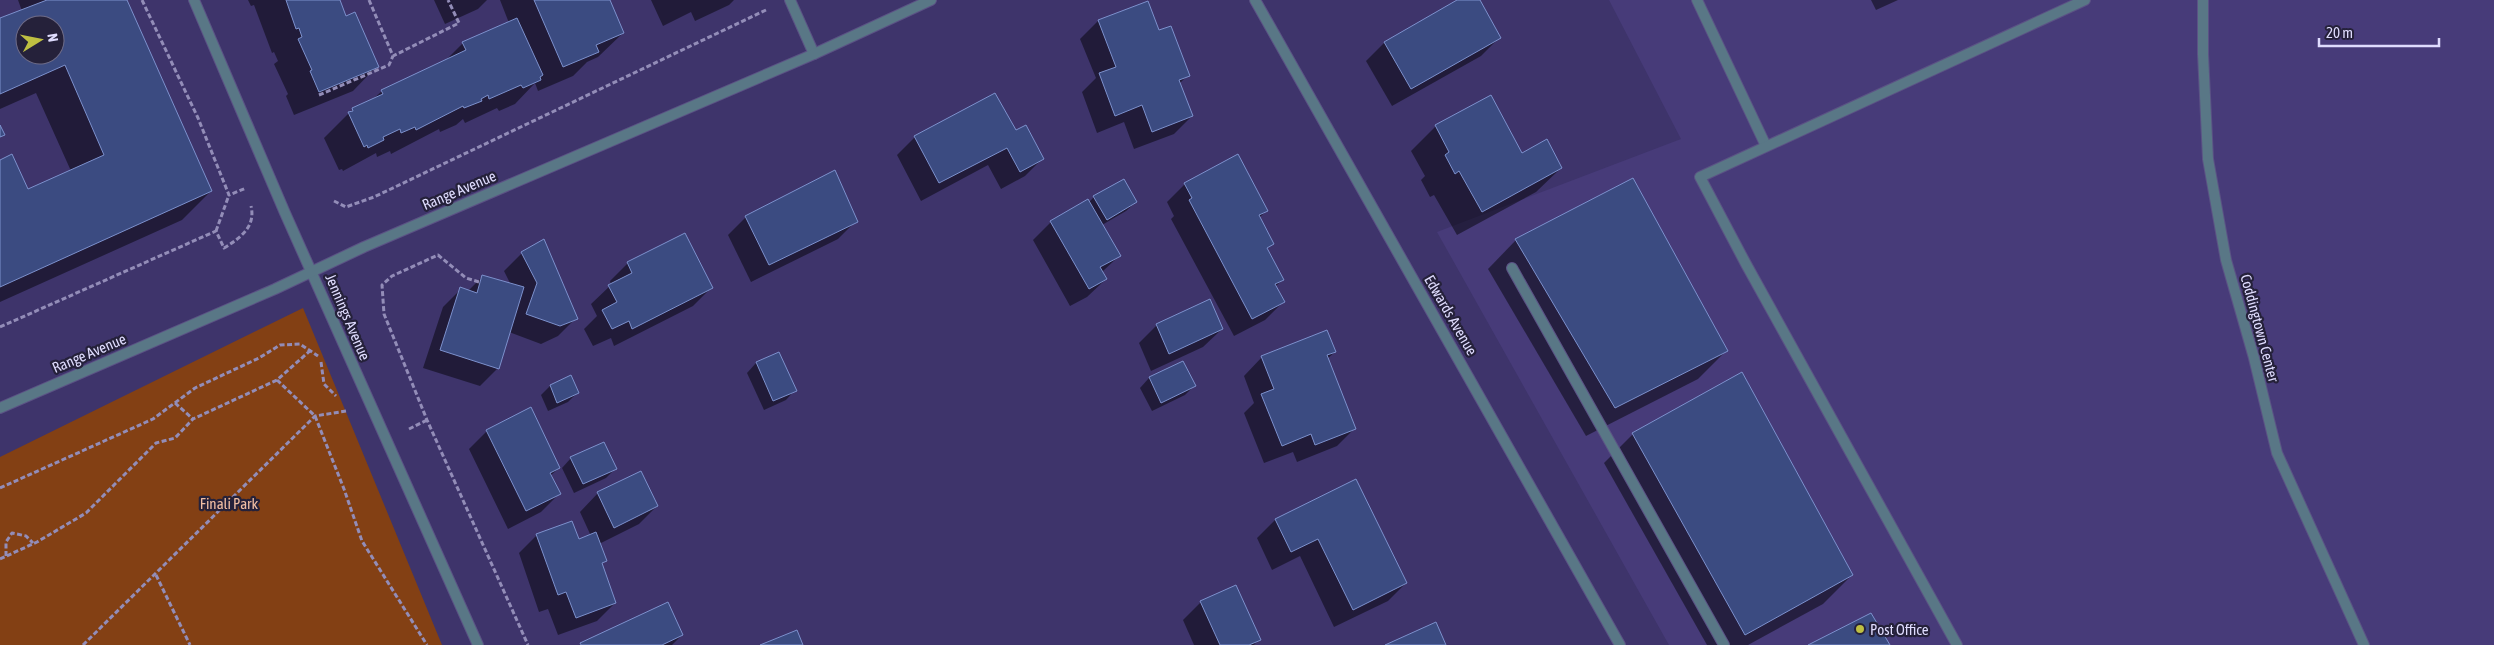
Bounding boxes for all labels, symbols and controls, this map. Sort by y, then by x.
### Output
north arrow [15,15,65,65]
scale bar [2319,15,2439,47]
text: 20 m [2326,24,2353,41]
text: N [44,32,61,43]
street label: Range Avenue [420,167,499,213]
street label: Jennings Avenue [322,271,374,363]
street label: Edwards Avenue [1421,272,1481,358]
street label: Coddingtown Center [2237,272,2283,384]
street label: Range Avenue [50,330,129,376]
park label: Finali Park [200,495,259,512]
place label: Post Office [1870,621,1929,638]
marker: Post Office [1854,623,1866,635]

